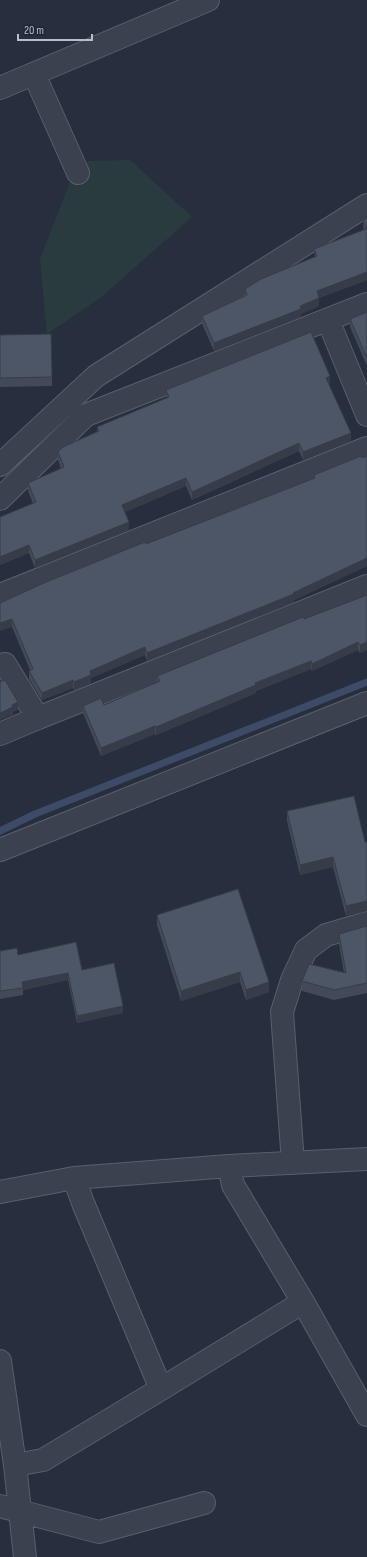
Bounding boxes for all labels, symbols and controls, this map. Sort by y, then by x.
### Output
scale bar [18,16,92,42]
text: 20 m [24,23,44,38]

